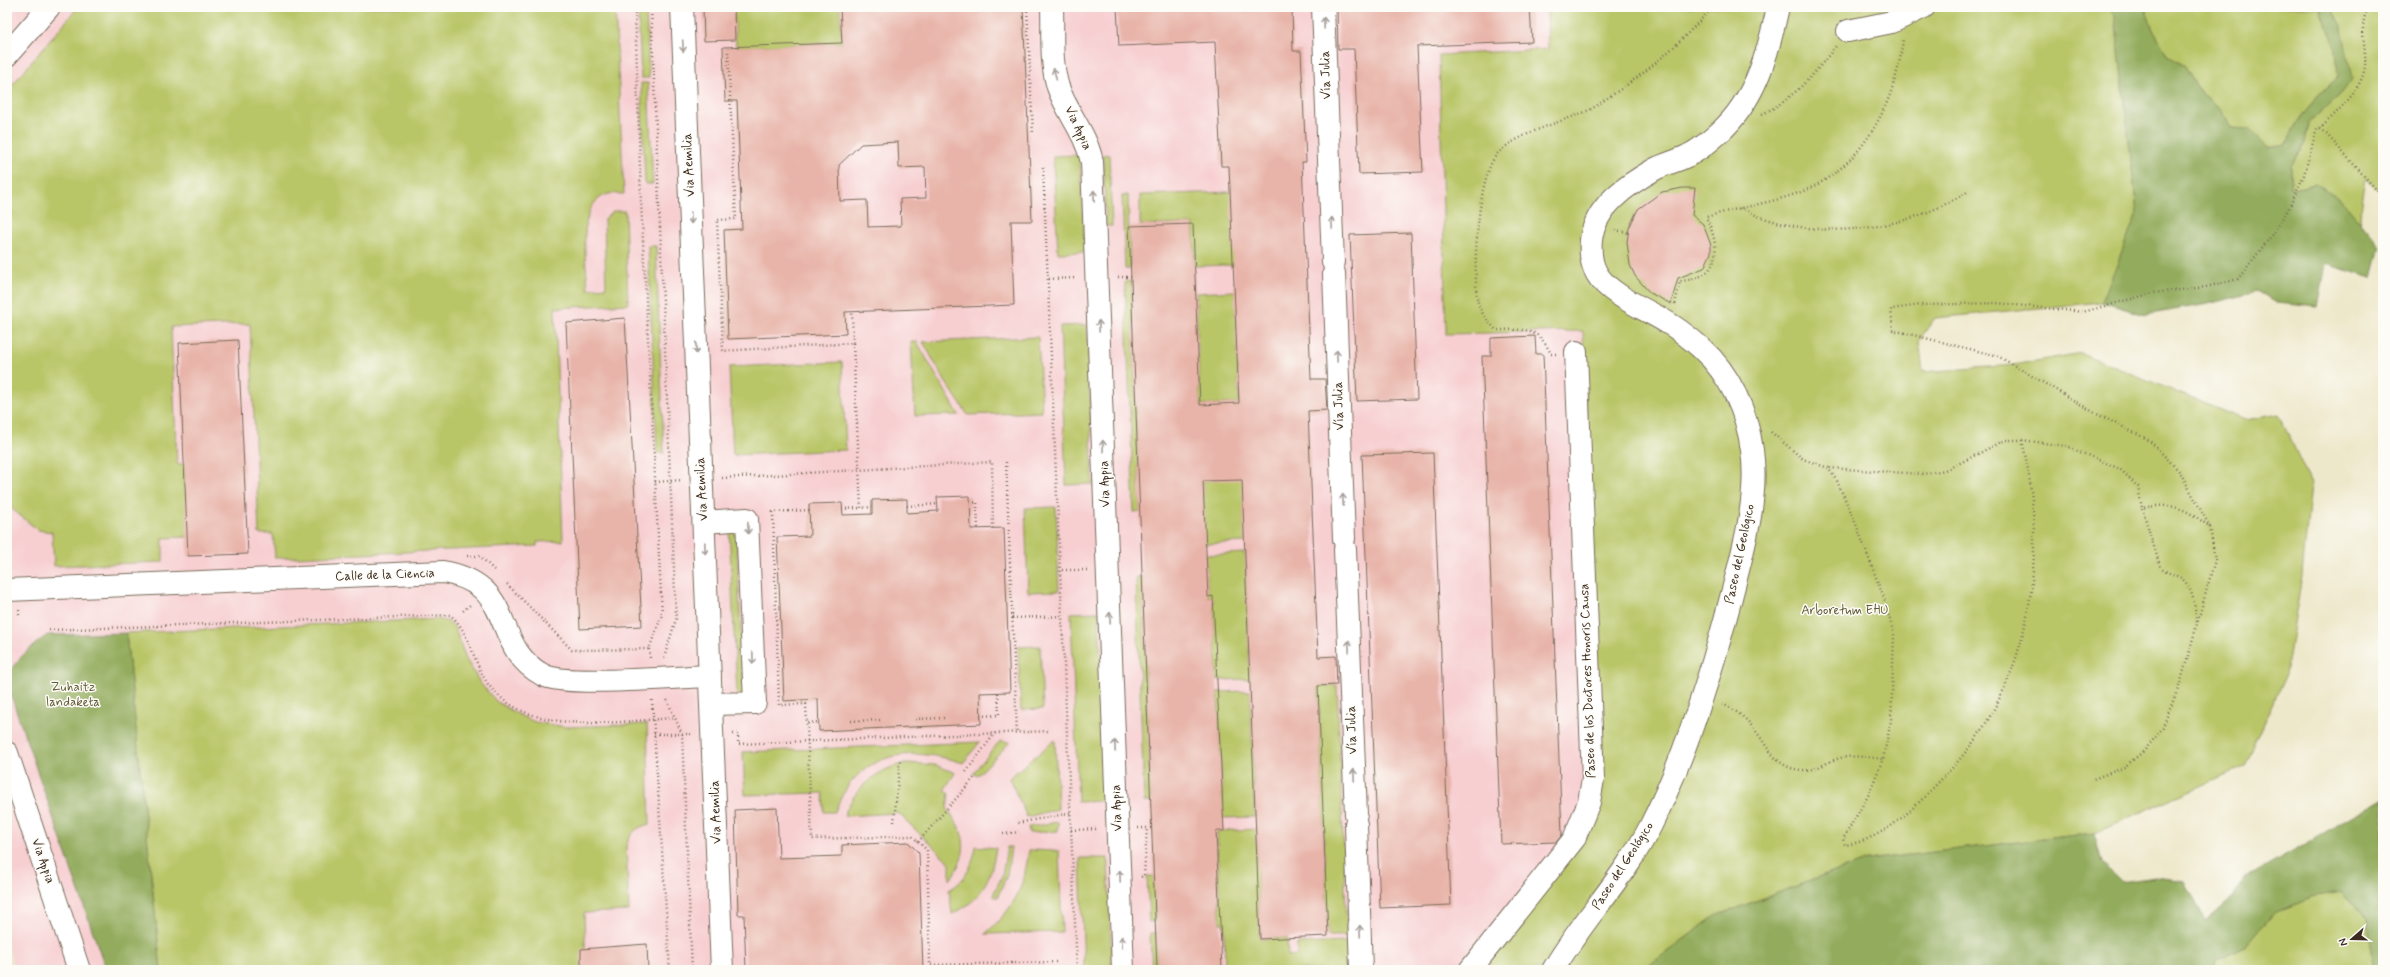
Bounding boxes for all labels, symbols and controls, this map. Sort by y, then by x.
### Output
one-way arrow [1320,17,1328,30]
one-way arrow [680,39,687,52]
street label: Vía Julia [1317,50,1335,100]
one-way arrow [1051,68,1059,81]
street label: Via Appia [1060,103,1096,153]
street label: Via Aemilia [679,132,699,197]
one-way arrow [1090,190,1098,203]
one-way arrow [687,211,695,224]
one-way arrow [1328,217,1336,230]
one-way arrow [1095,320,1102,333]
one-way arrow [692,341,700,354]
one-way arrow [1334,350,1341,363]
street label: Vía Julia [1330,381,1348,431]
one-way arrow [1100,440,1107,453]
street label: Via Aemilia [692,456,712,521]
street label: Via Appia [1096,460,1115,508]
one-way arrow [1339,494,1347,507]
street label: Paseo del Geológico [1721,502,1759,606]
one-way arrow [744,521,751,534]
one-way arrow [701,541,708,554]
street label: Calle de la Ciencia [335,565,435,585]
street label: Paseo de los Doctores Honoris Causa [1576,583,1600,779]
park label: Arboretum EHU [1801,602,1889,619]
one-way arrow [1106,612,1114,625]
one-way arrow [1345,640,1353,653]
one-way arrow [749,651,757,664]
park label: Zuhaitz landaketa [46,679,100,711]
street label: Vía Julia [1343,705,1361,755]
one-way arrow [1111,740,1119,753]
one-way arrow [1350,769,1358,782]
street label: Via Aemilia [706,780,726,844]
street label: Via Appia [1108,784,1127,832]
street label: Paseo del Geológico [1588,819,1658,913]
street label: Via Appia [26,836,59,886]
one-way arrow [1116,870,1123,883]
north arrow [2332,919,2372,959]
one-way arrow [1357,925,1364,938]
one-way arrow [1118,936,1126,949]
text: N [2336,936,2351,948]

